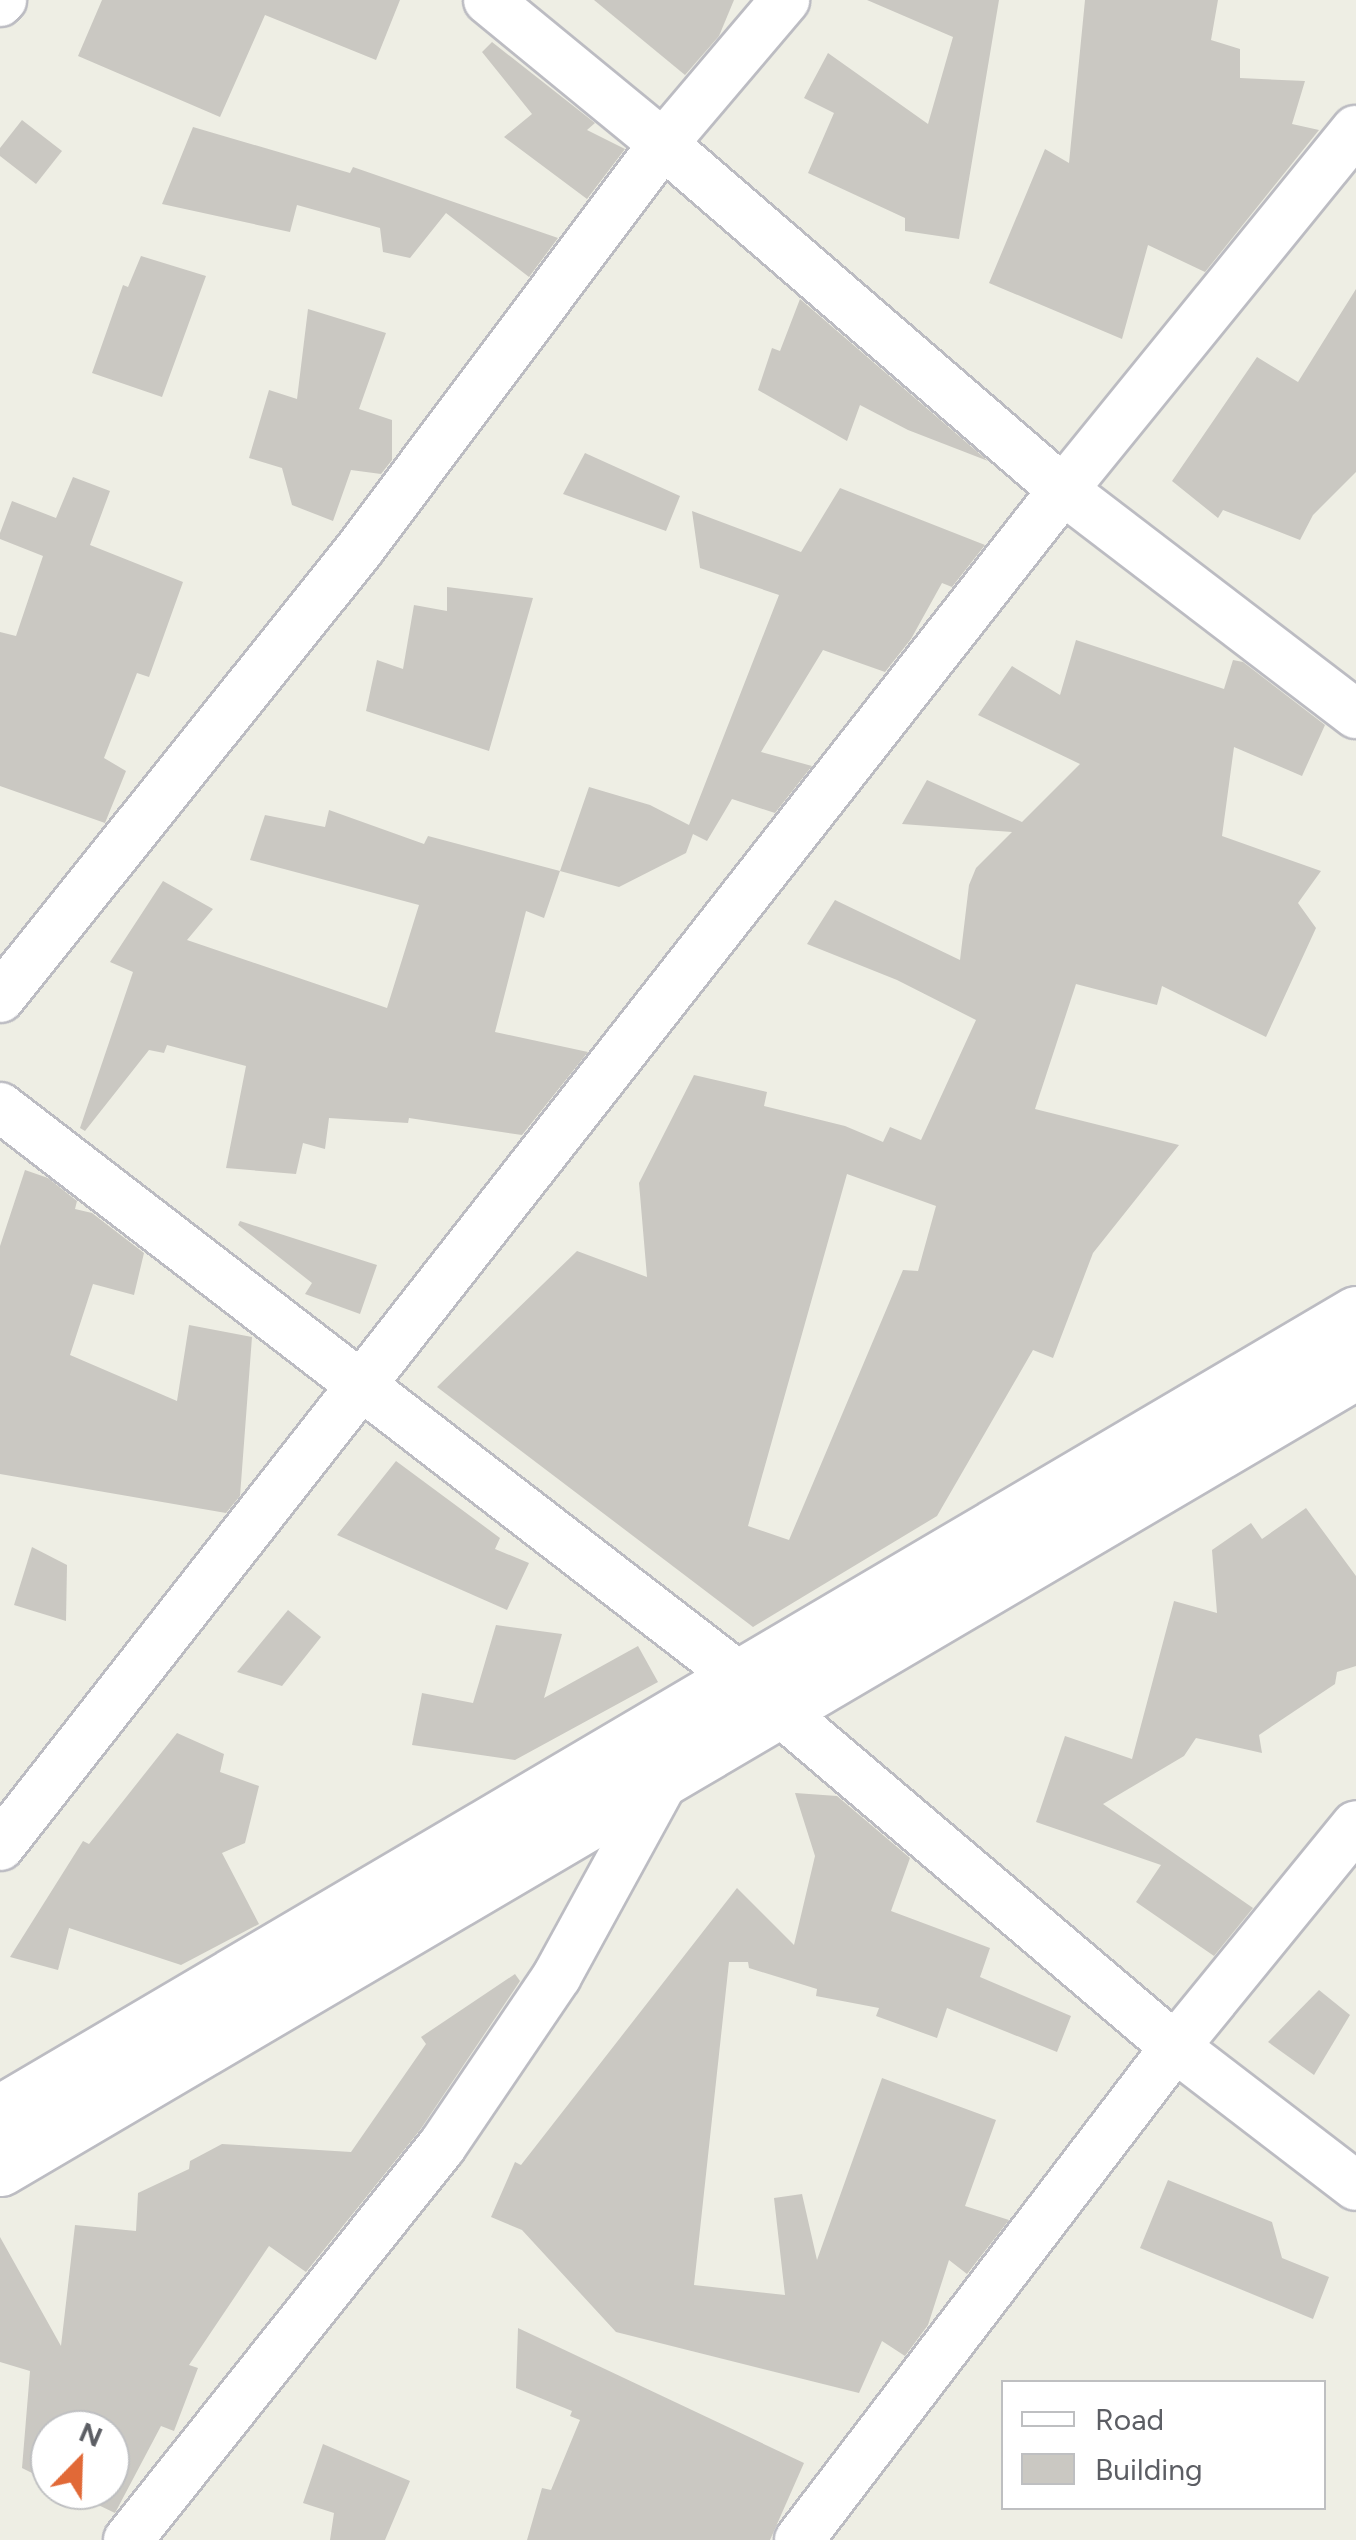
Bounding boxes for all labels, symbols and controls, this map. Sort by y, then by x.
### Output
legend [1001,2380,1326,2510]
text: Road [1095,2401,1164,2438]
north arrow [30,2410,130,2510]
text: N [74,2414,108,2454]
text: Building [1095,2451,1203,2488]

